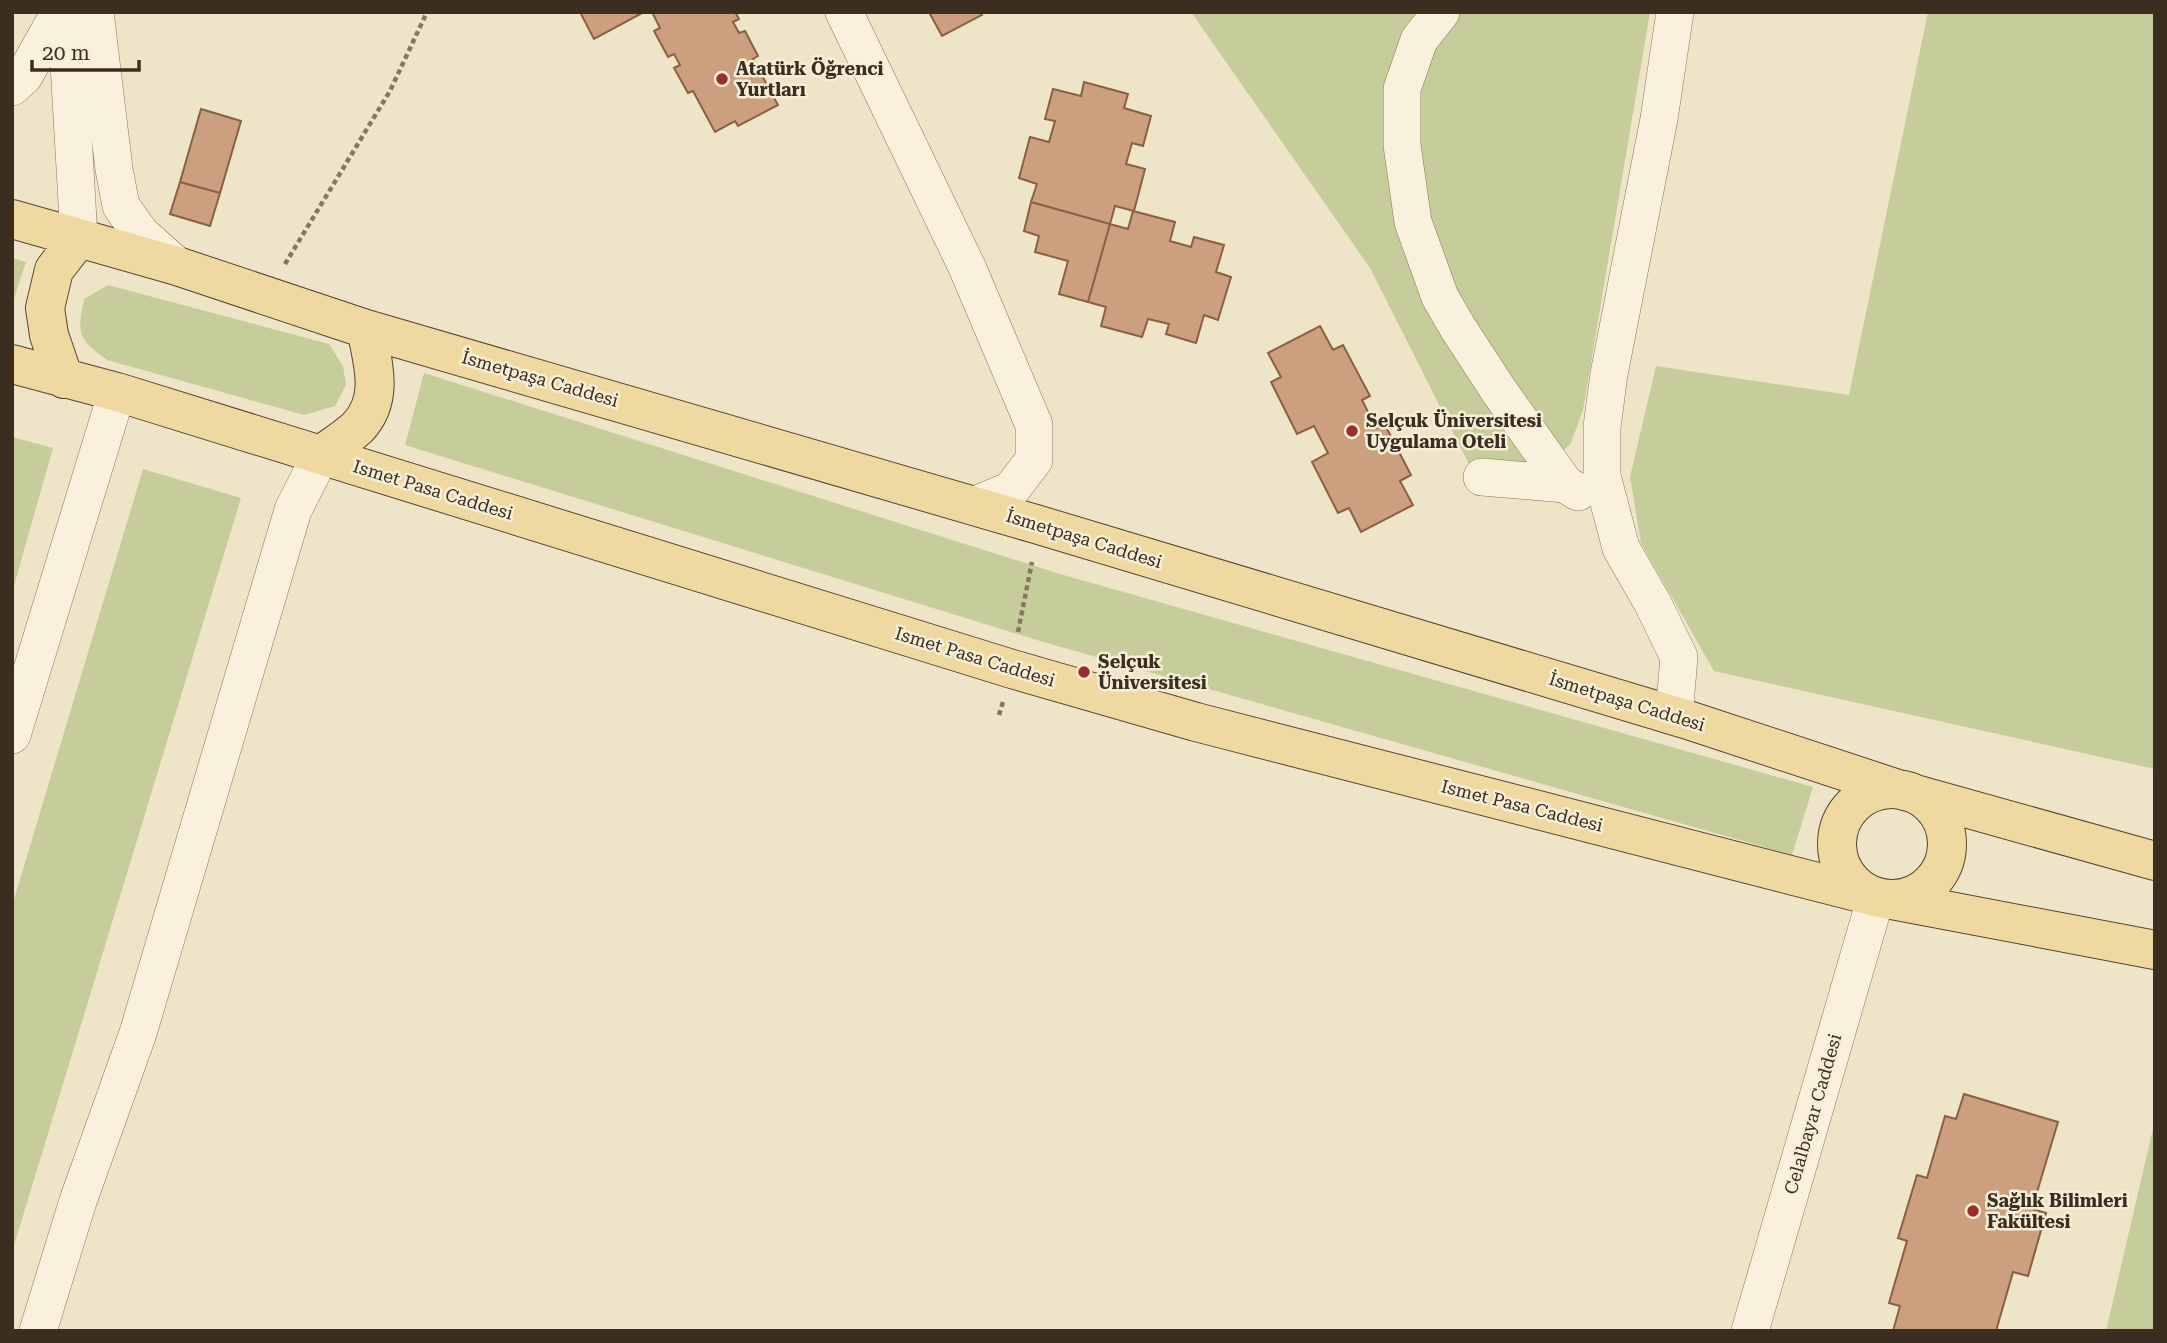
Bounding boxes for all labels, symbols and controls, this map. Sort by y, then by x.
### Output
scale bar [32,28,138,72]
text: 20 m [42,41,90,65]
place label: Atatürk Öğrenci Yurtları [736,57,884,100]
marker: Atatürk Öğrenci Yurtları [714,71,730,87]
street label: İsmetpaşa Caddesi [459,346,621,411]
place label: Selçuk Üniversitesi Uygulama Oteli [1366,409,1542,452]
marker: Selçuk Üniversitesi Uygulama Oteli [1344,423,1360,439]
street label: Ismet Pasa Caddesi [351,455,516,524]
street label: İsmetpaşa Caddesi [1004,505,1165,572]
street label: Ismet Pasa Caddesi [893,622,1058,691]
place label: Selçuk Üniversitesi [1098,651,1207,693]
marker: Selçuk Üniversitesi [1076,664,1092,680]
street label: İsmetpaşa Caddesi [1547,668,1708,735]
street label: Ismet Pasa Caddesi [1439,775,1606,836]
street label: Celalbayar Caddesi [1780,1031,1846,1197]
place label: Sağlık Bilimleri Fakültesi [1987,1190,2128,1232]
marker: Sağlık Bilimleri Fakültesi [1965,1203,1981,1219]

